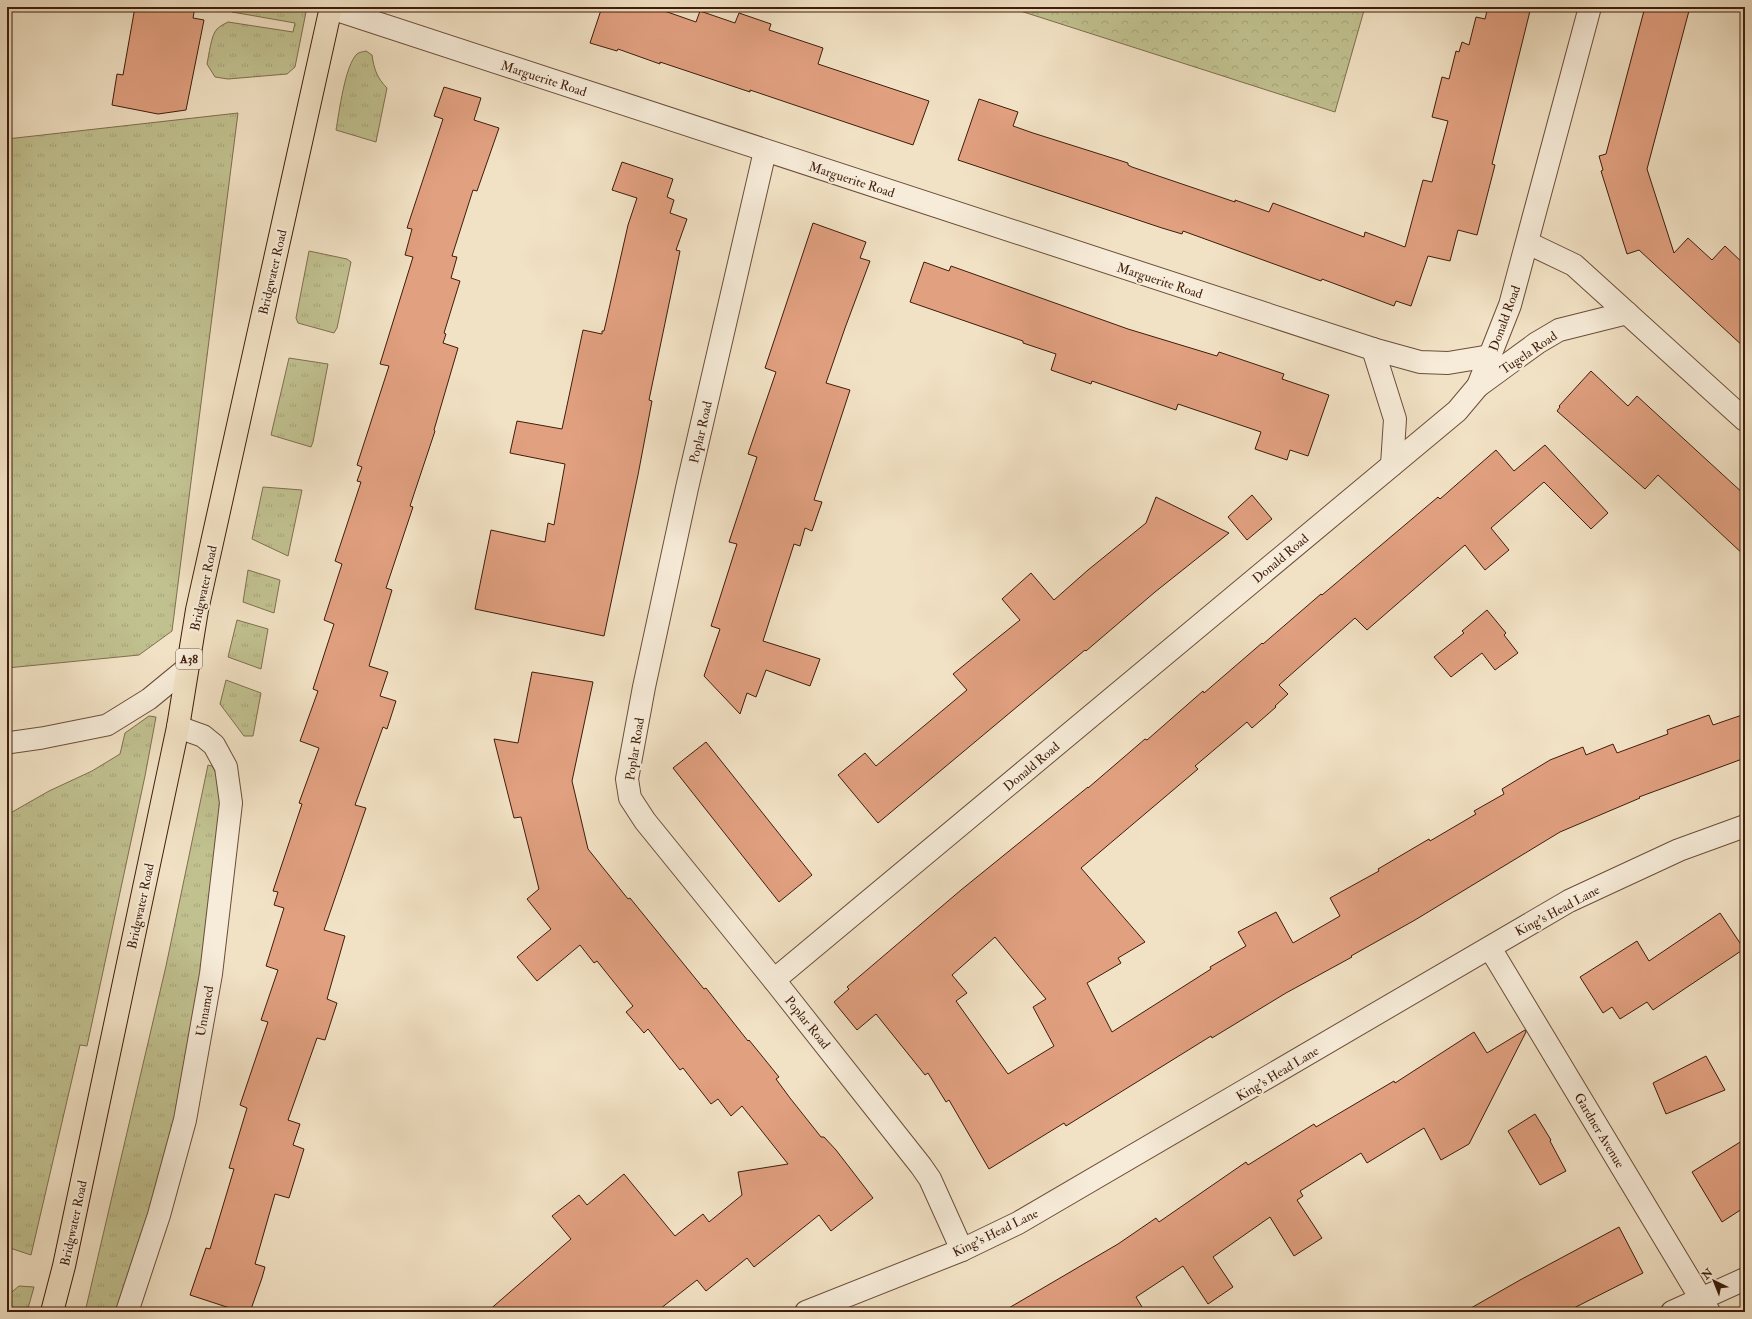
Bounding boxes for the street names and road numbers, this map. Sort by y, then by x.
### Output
street label: Marguerite Road [499,58,589,101]
street label: Marguerite Road [807,159,897,202]
street label: Bridgwater Road [255,227,291,317]
street label: Marguerite Road [1115,260,1205,303]
street label: Donald Road [1486,283,1524,353]
street label: Tugela Road [1497,328,1561,378]
street label: Poplar Road [686,399,717,465]
street label: Donald Road [1249,530,1312,587]
street label: Bridgwater Road [187,543,221,633]
road number: A38 [176,649,202,669]
street label: Poplar Road [622,716,649,782]
street label: Donald Road [1000,738,1063,795]
street label: Bridgwater Road [124,861,158,951]
street label: King's Head Lane [1512,882,1603,940]
street label: Unnamed [193,984,217,1038]
street label: Poplar Road [780,993,834,1053]
street label: King's Head Lane [1233,1043,1322,1105]
street label: Gardner Avenue [1570,1090,1628,1171]
street label: Bridgwater Road [57,1178,91,1268]
street label: King's Head Lane [950,1205,1041,1261]

